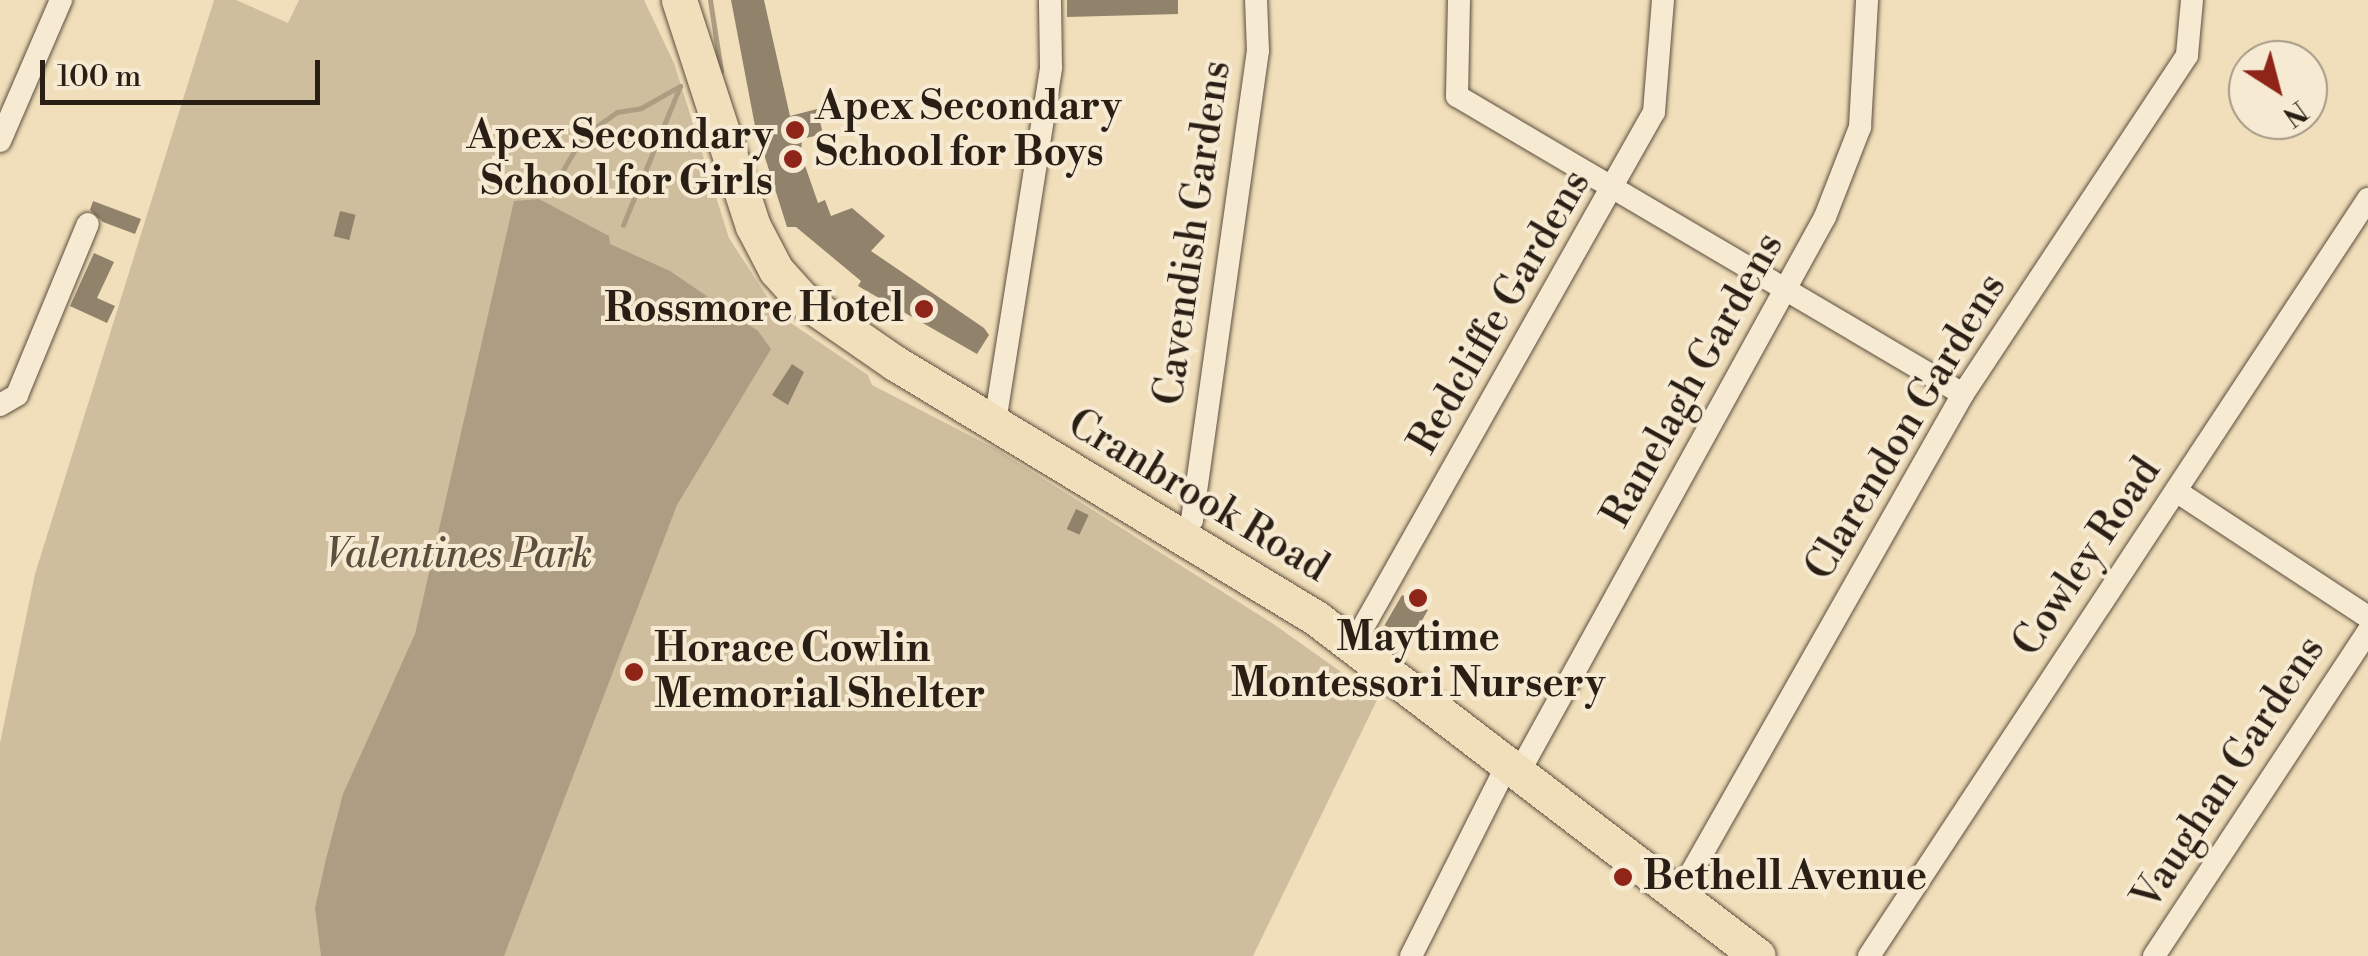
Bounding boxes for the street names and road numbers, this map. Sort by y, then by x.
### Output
street label: Cavendish Gardens [1145,58,1241,408]
street label: Redcliffe Gardens [1399,162,1601,462]
street label: Ranelagh Gardens [1592,225,1794,535]
street label: Clarendon Gardens [1796,265,2016,589]
street label: Cranbrook Road [1059,399,1337,593]
street label: Cowley Road [2003,449,2171,665]
street label: Vaughan Gardens [2123,627,2335,919]

